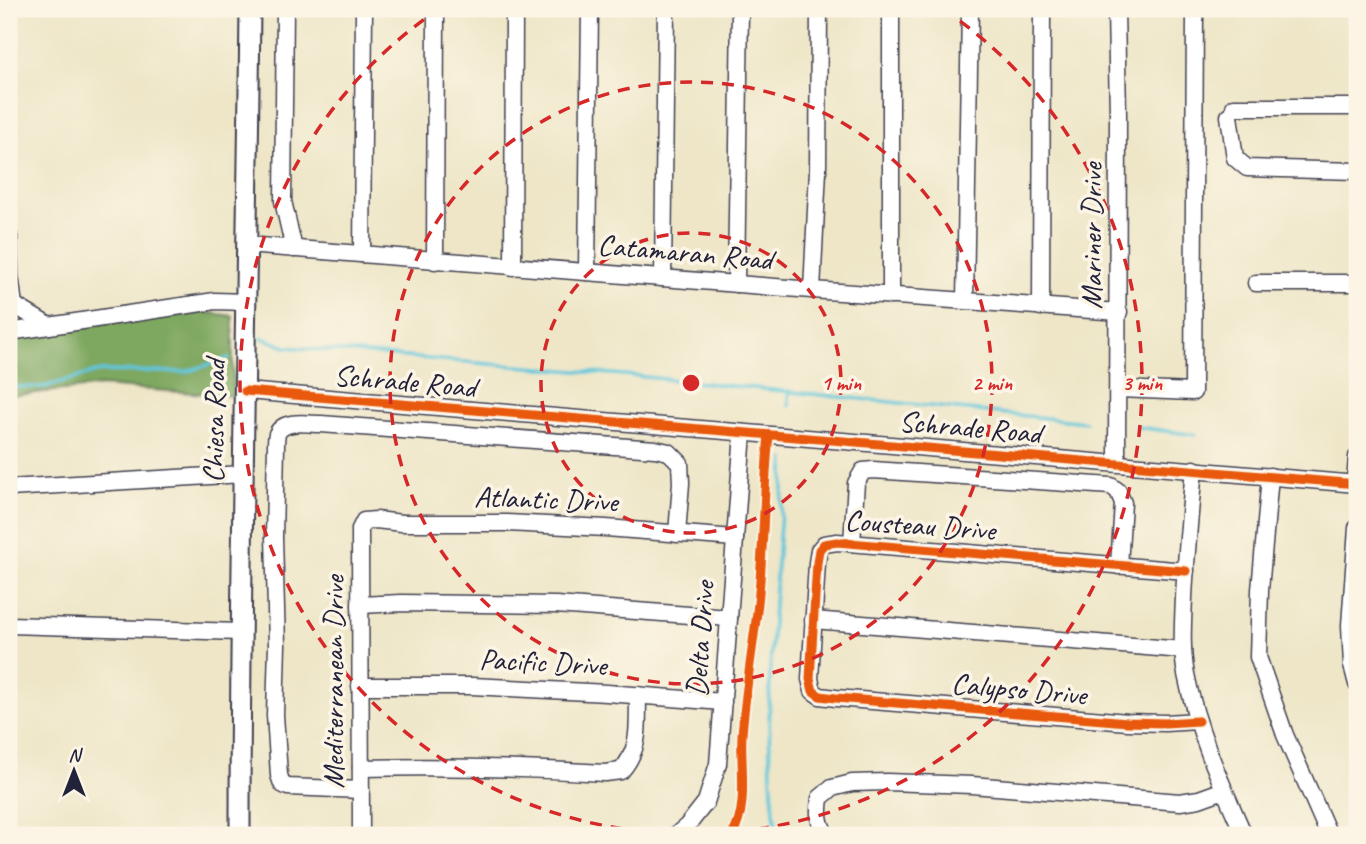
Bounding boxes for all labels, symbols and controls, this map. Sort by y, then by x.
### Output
street label: Mariner Drive [1072,161,1110,309]
street label: Catamaran Road [596,225,778,279]
street label: Chiesa Road [194,355,234,483]
street label: Schrade Road [332,356,482,406]
text: 1 min [821,370,861,396]
text: 2 min [972,370,1012,396]
text: 3 min [1122,370,1162,396]
centre of rings [679,371,703,395]
street label: Schrade Road [897,402,1047,452]
street label: Atlantic Drive [474,478,621,521]
street label: Cousteau Drive [844,501,999,549]
street label: Mediterranean Drive [314,573,352,789]
street label: Delta Drive [677,578,723,698]
street label: Pacific Drive [479,640,610,684]
street label: Calypso Drive [950,664,1090,714]
north arrow [38,736,108,806]
text: N [68,743,83,767]

